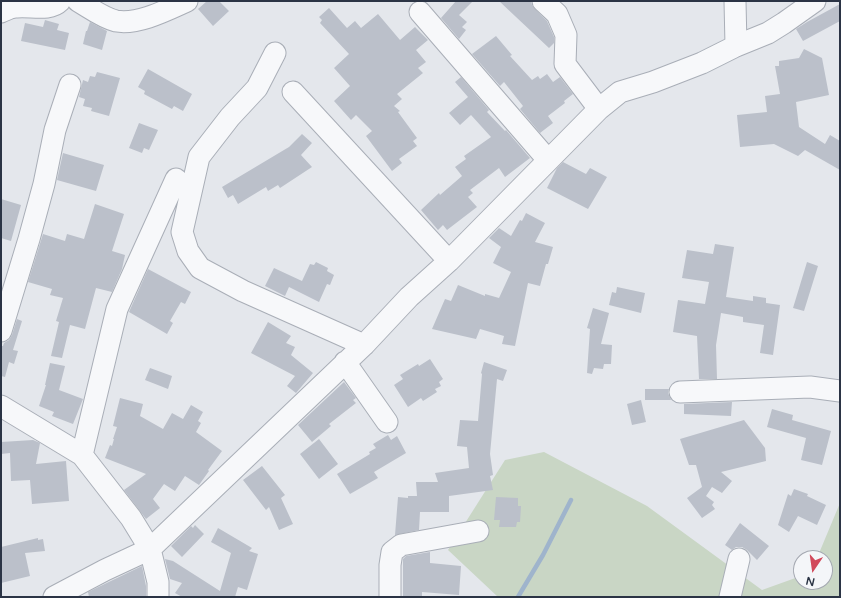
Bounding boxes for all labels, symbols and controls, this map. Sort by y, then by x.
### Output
north arrow [793,550,833,590]
text: N [805,574,816,589]

